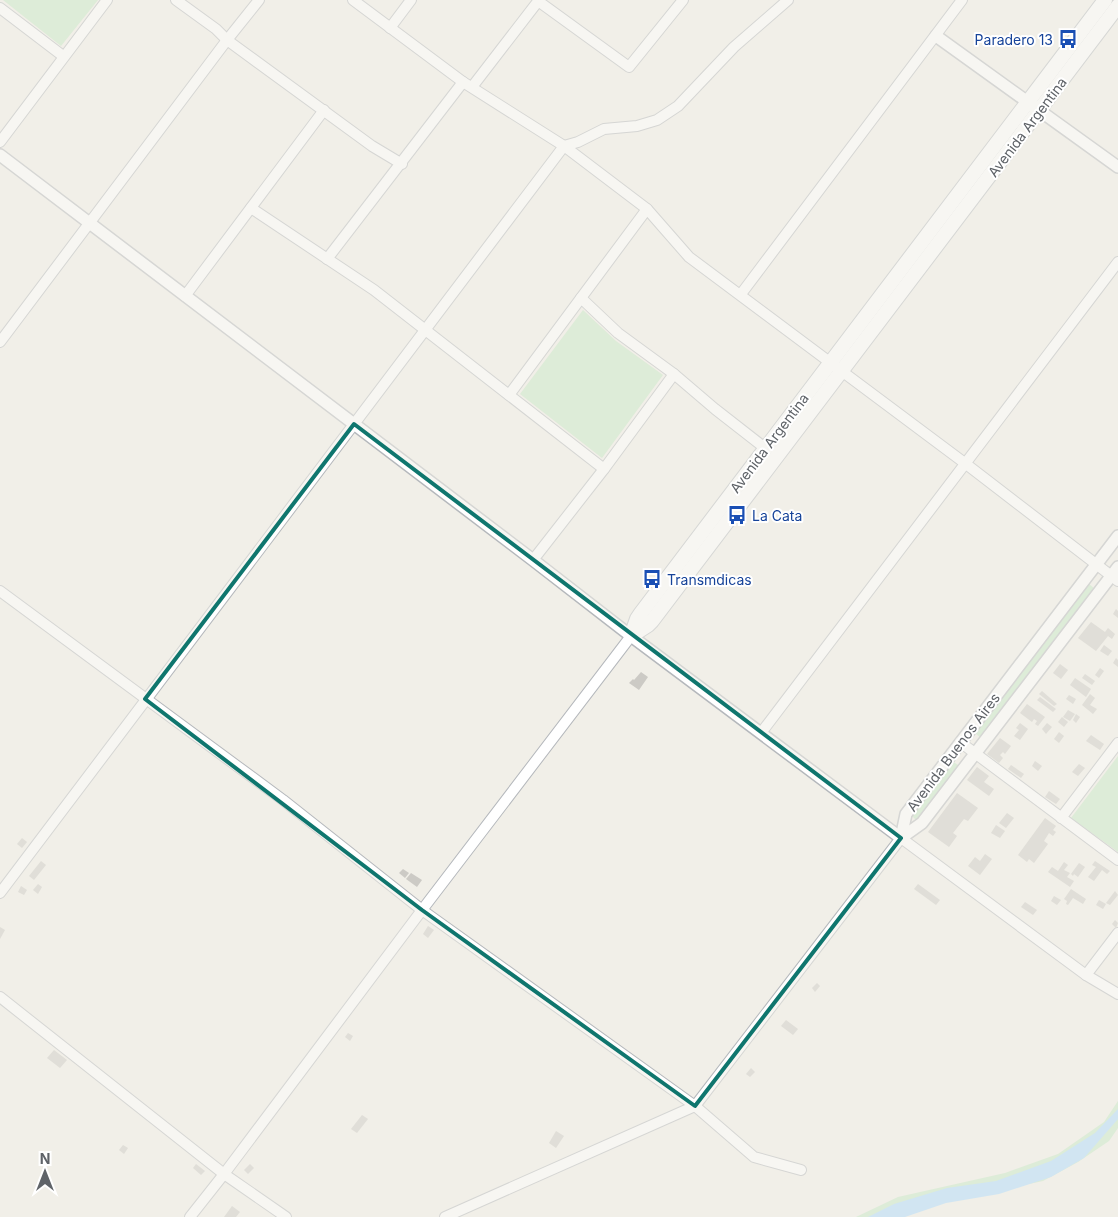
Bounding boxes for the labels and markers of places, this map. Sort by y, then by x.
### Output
bus stop icon: Paradero 13 [1057,28,1079,50]
place label: Paradero 13 [975,31,1053,48]
bus stop icon: La Cata [726,504,748,526]
place label: La Cata [752,507,802,524]
bus stop icon: Transmdicas [641,568,663,590]
place label: Transmdicas [667,571,752,588]

